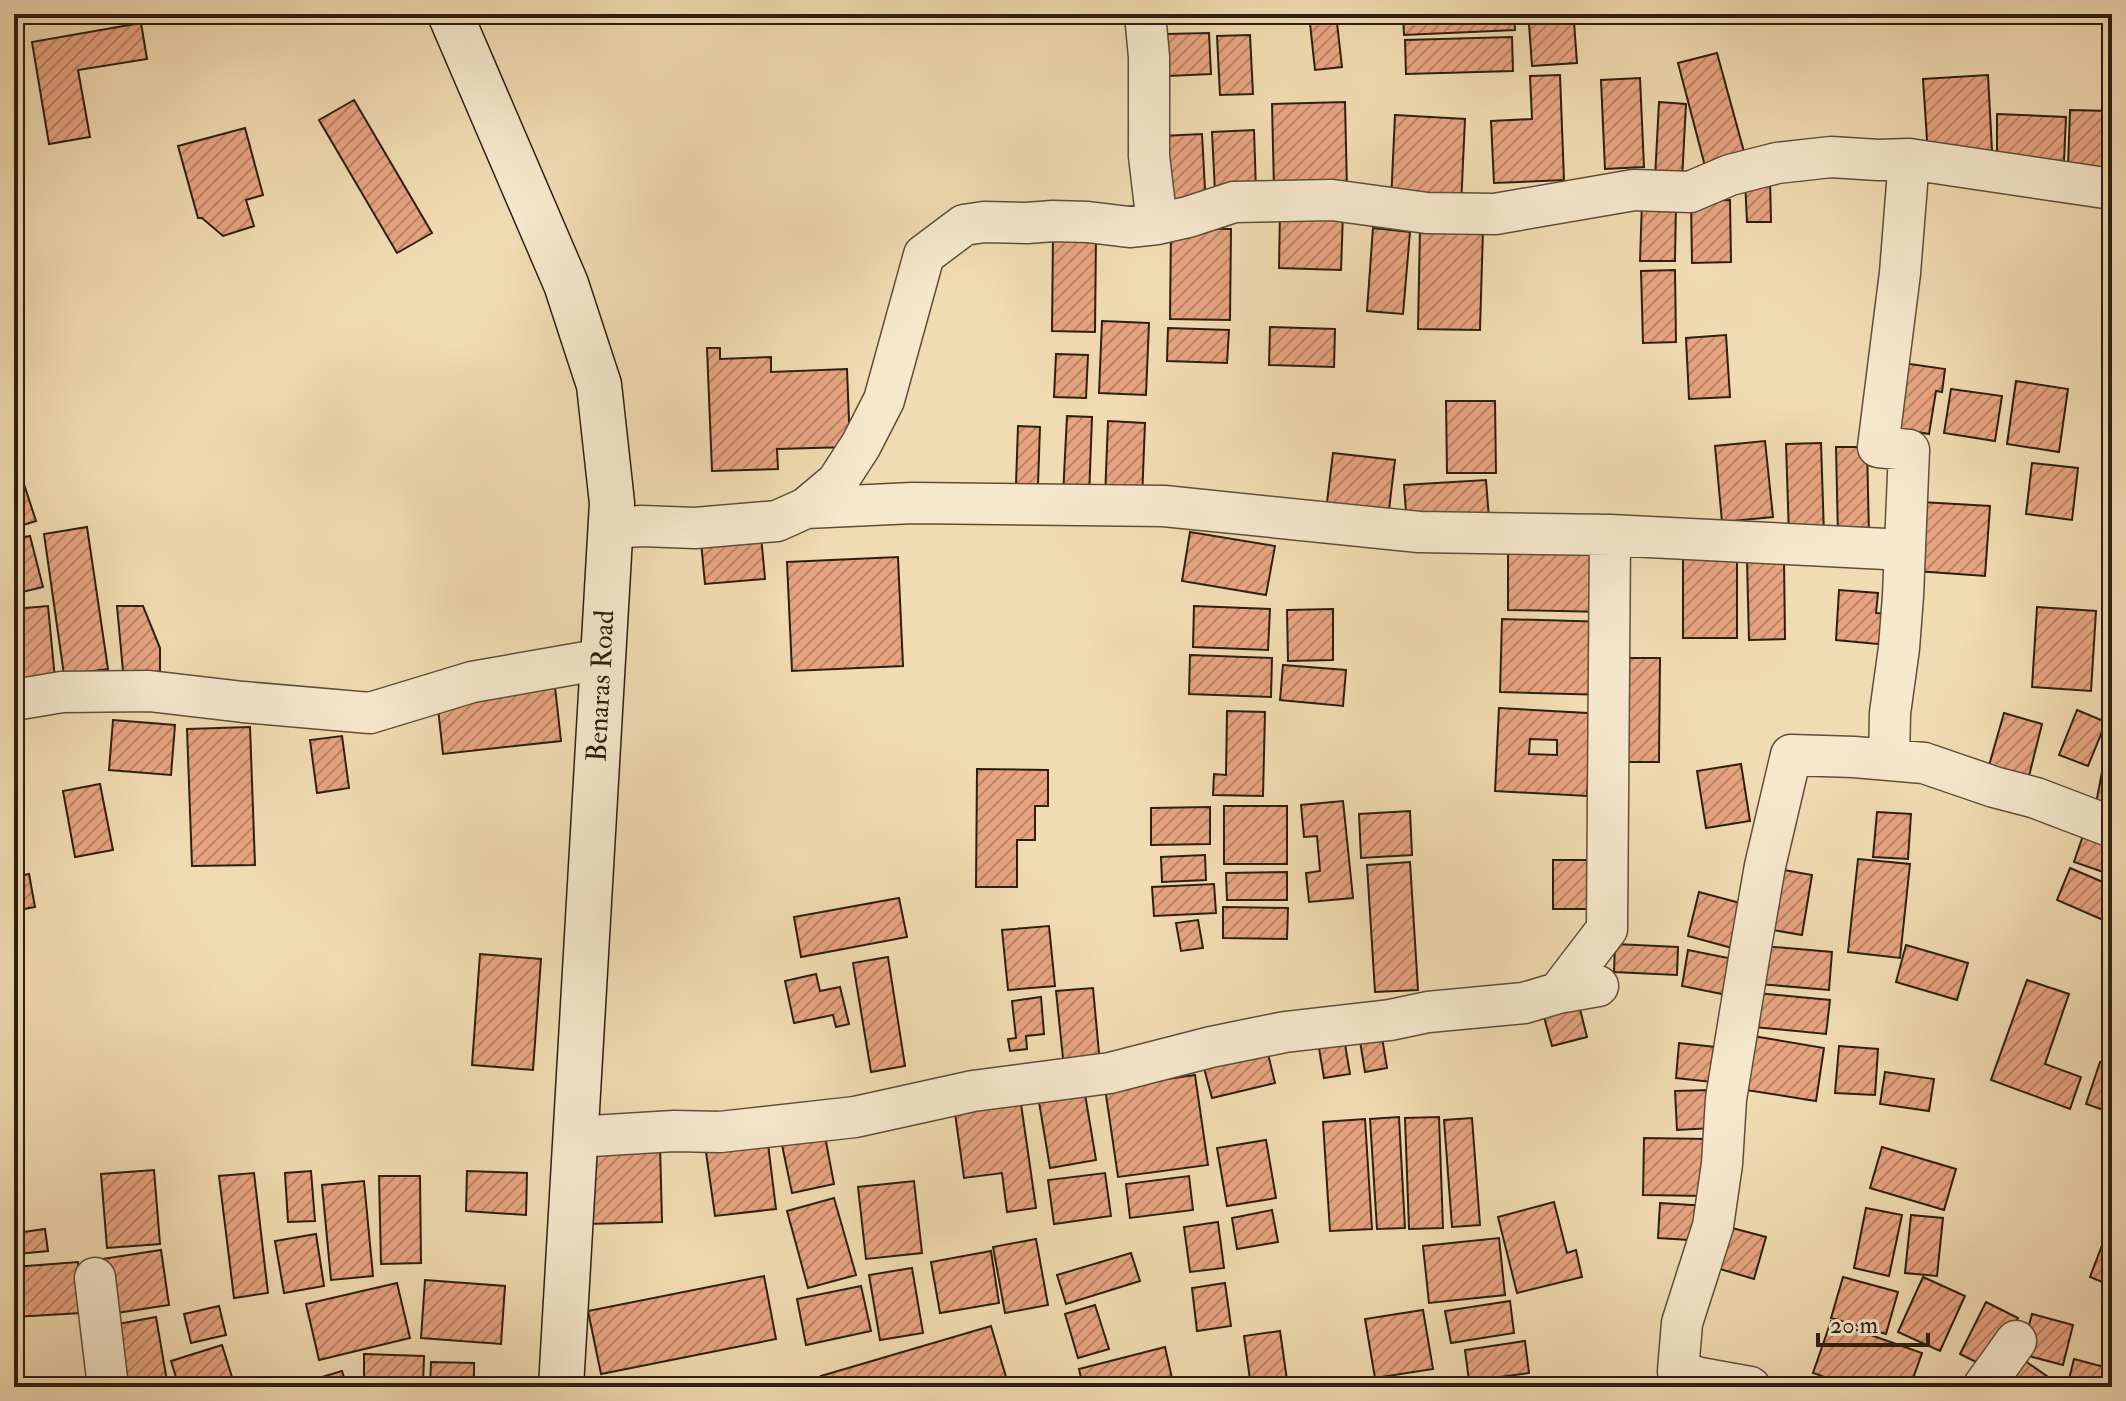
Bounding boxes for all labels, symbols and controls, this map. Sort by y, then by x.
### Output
street label: Benaras Road [580,609,622,763]
scale bar [1818,1297,1928,1347]
text: 20 m [1830,1310,1879,1341]

